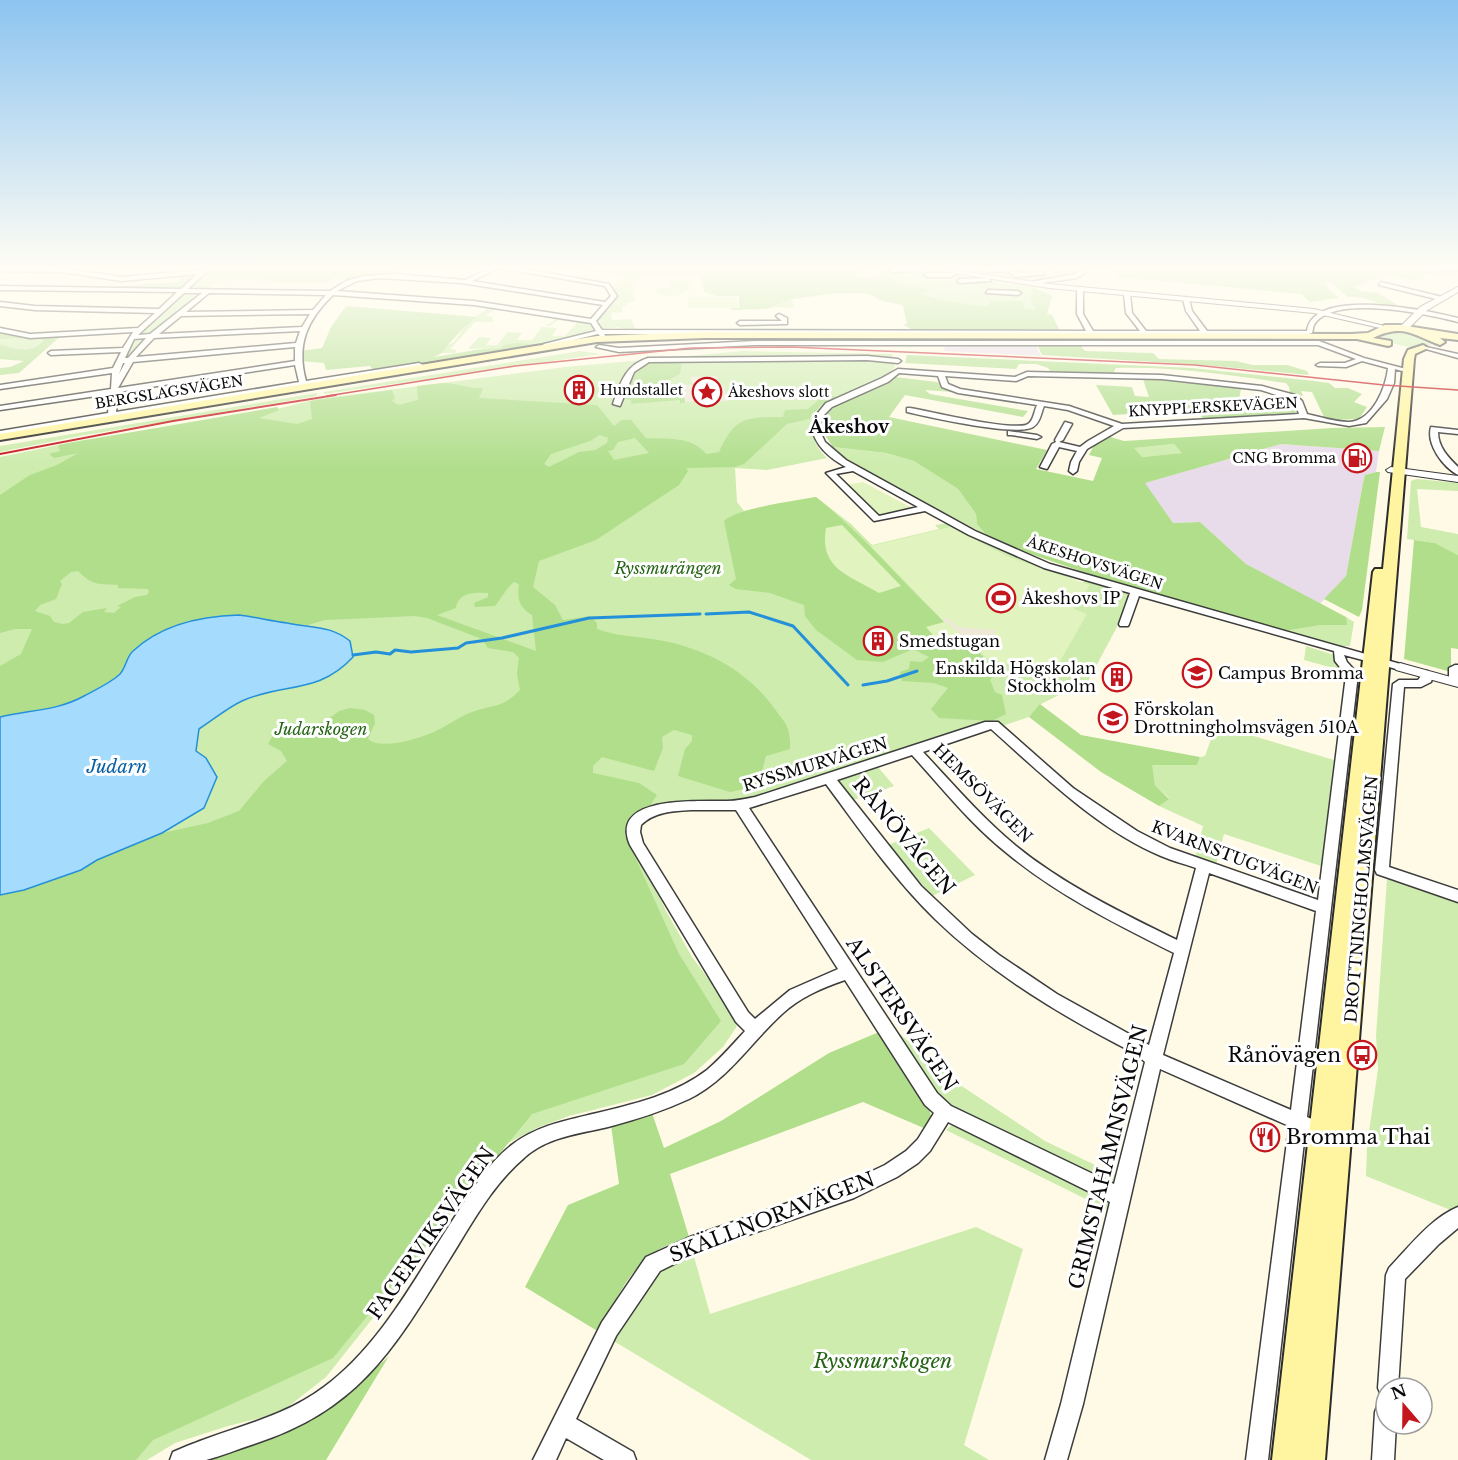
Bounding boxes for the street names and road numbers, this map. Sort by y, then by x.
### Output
street label: BERGSLAGSVÄGEN [93,371,245,413]
street label: KNYPPLERSKEVÄGEN [1128,394,1299,420]
street label: ÅKESHOVSVÄGEN [1024,532,1165,594]
street label: RYSSMURVÄGEN [740,732,890,796]
street label: HEMSÖVÄGEN [929,739,1037,847]
street label: RÅNÖVÄGEN [848,772,961,900]
street label: DROTTNINGHOLMSVÄGEN [1340,774,1382,1024]
street label: KVARNSTUGVÄGEN [1149,816,1321,898]
street label: ALSTERSVÄGEN [841,931,963,1096]
street label: GRIMSTAHAMNSVÄGEN [1063,1022,1152,1292]
street label: FAGERVIKSVÄGEN [361,1141,500,1324]
street label: SKÄLLNORAVÄGEN [665,1166,878,1267]

